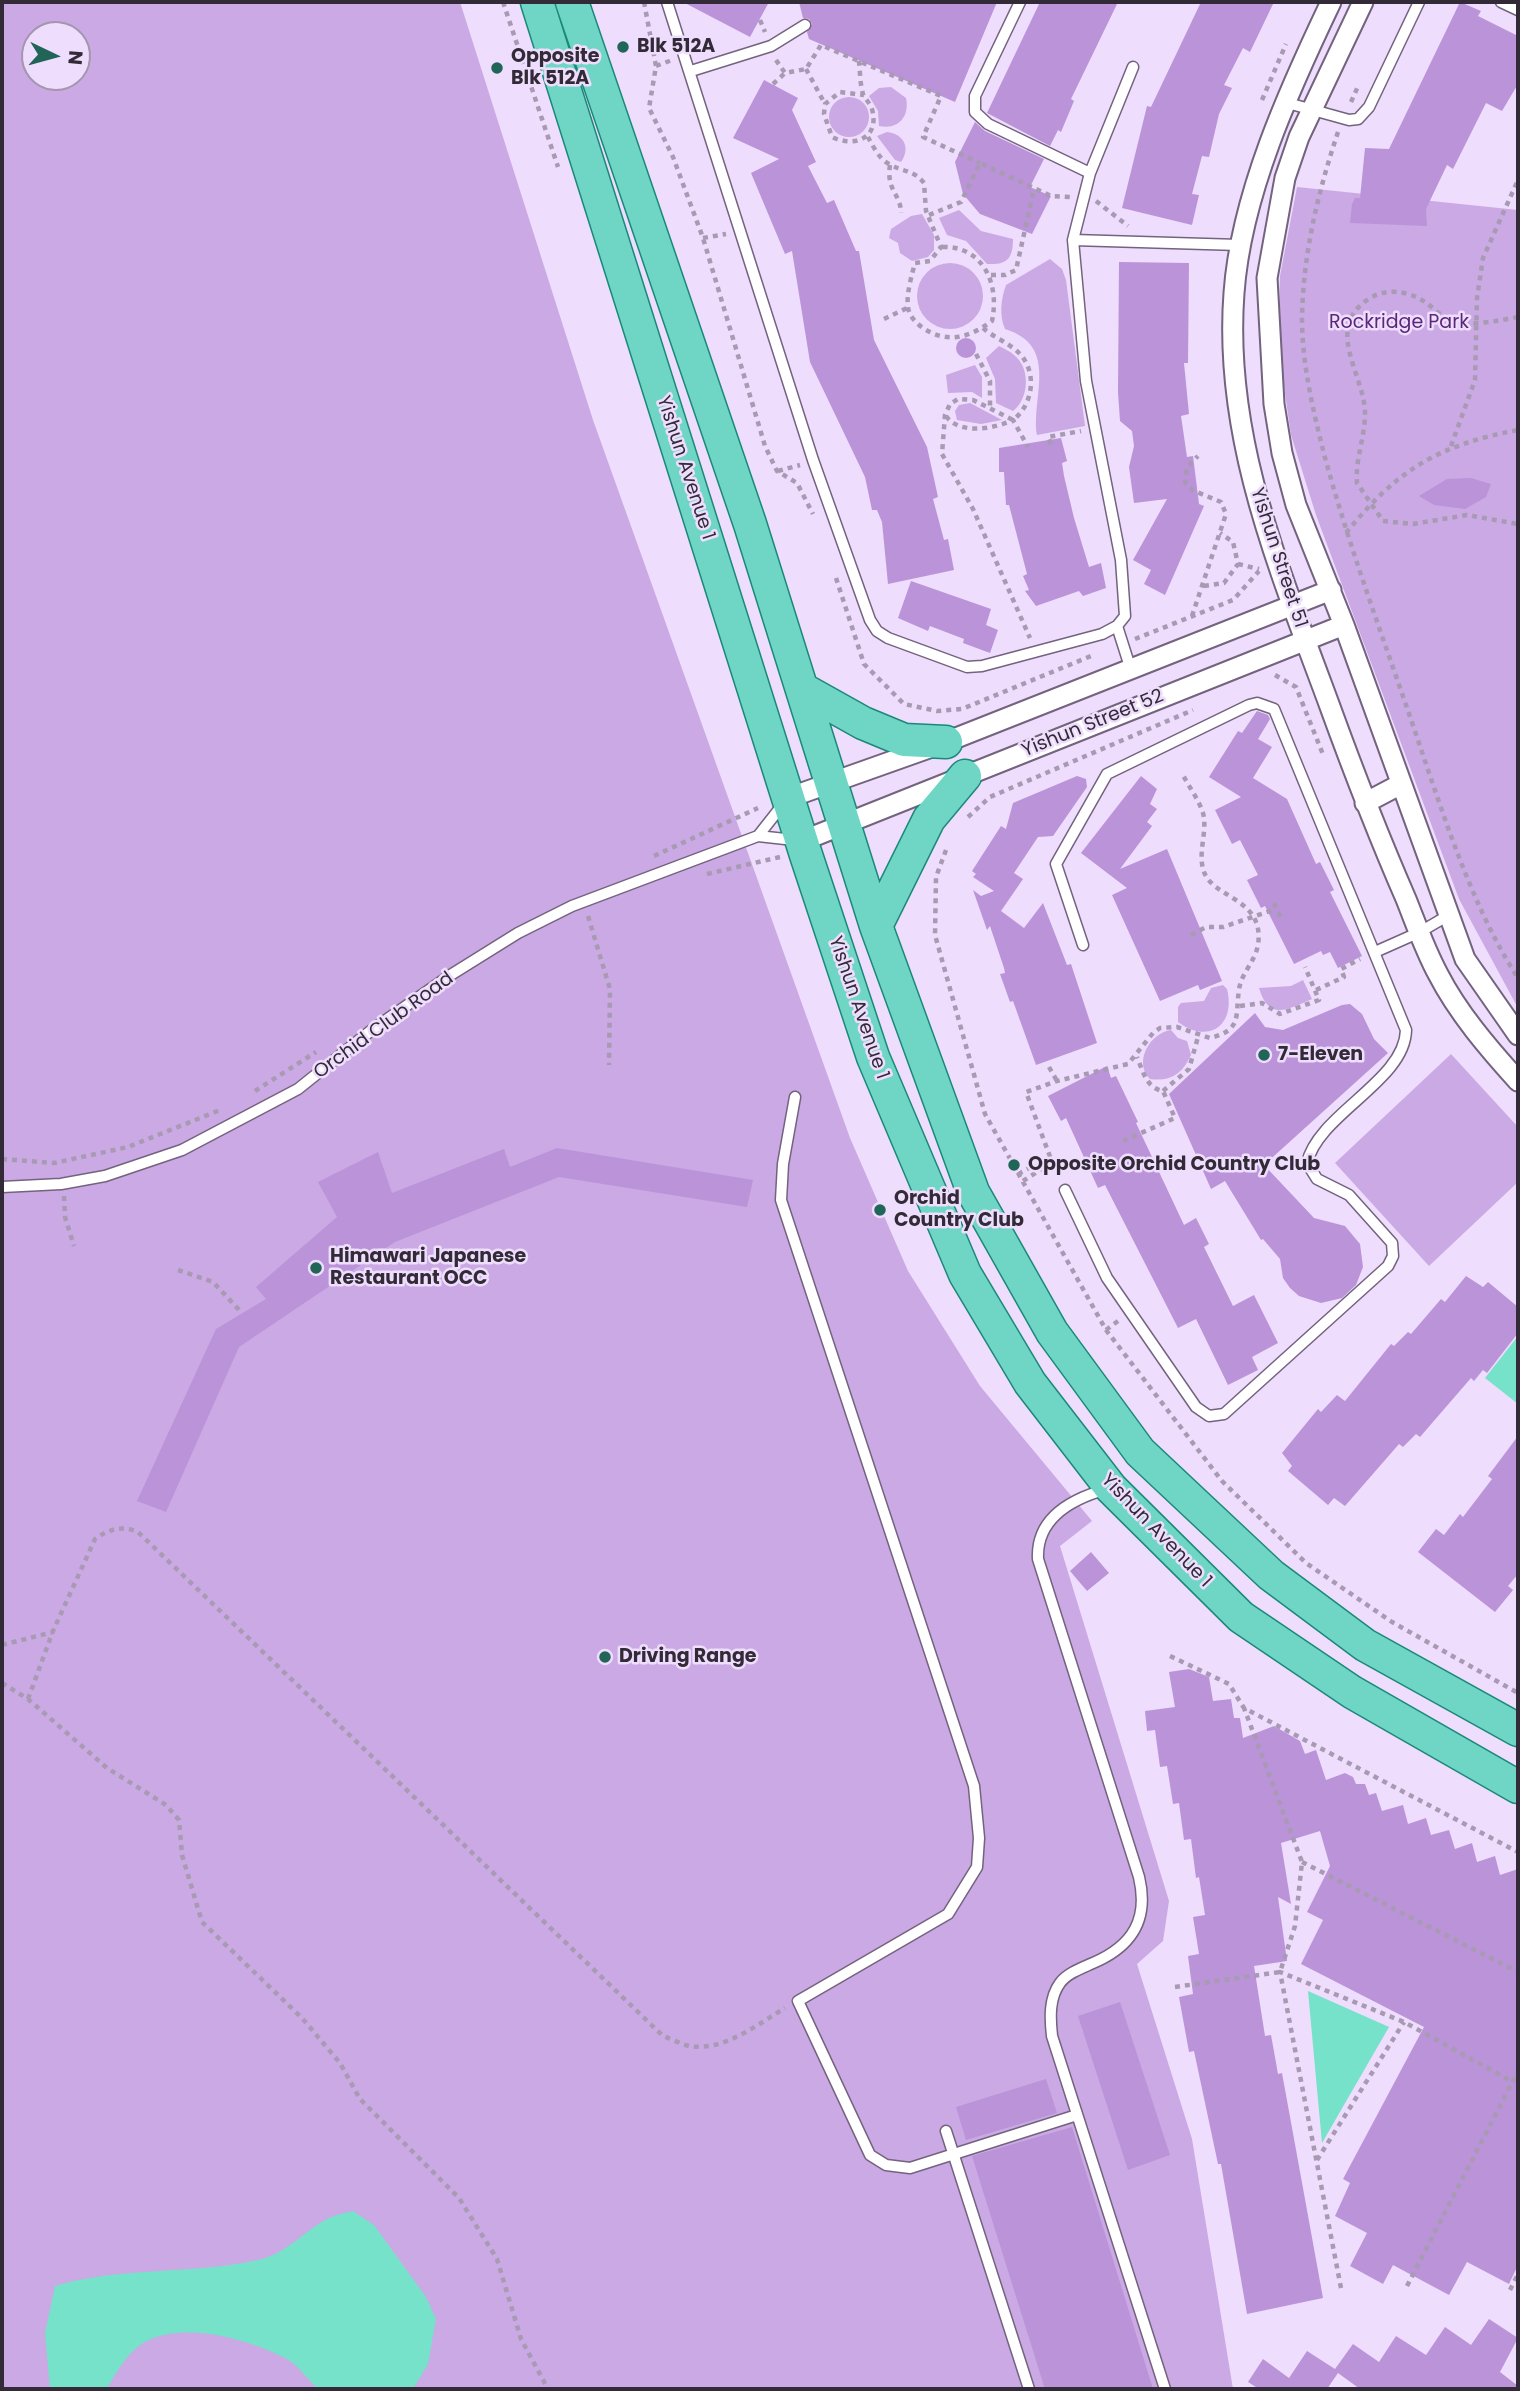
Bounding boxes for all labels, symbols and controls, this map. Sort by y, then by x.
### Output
north arrow [21,21,91,91]
place label: Blk 512A [637,36,715,58]
marker: Blk 512A [615,39,631,55]
place label: Opposite Blk 512A [511,46,599,90]
text: N [61,49,89,66]
marker: Opposite Blk 512A [489,60,505,76]
park label: Rockridge Park [1329,312,1469,334]
street label: Yishun Avenue 1 [651,393,719,543]
street label: Yishun Street 51 [1245,485,1311,631]
street label: Yishun Street 52 [1019,685,1167,763]
street label: Yishun Avenue 1 [823,933,893,1083]
street label: Orchid Club Road [310,968,458,1084]
place label: 7-Eleven [1278,1044,1363,1066]
marker: 7-Eleven [1256,1047,1272,1063]
place label: Opposite Orchid Country Club [1028,1154,1320,1176]
marker: Opposite Orchid Country Club [1006,1157,1022,1173]
place label: Orchid Country Club [894,1188,1024,1232]
marker: Orchid Country Club [872,1202,888,1218]
place label: Himawari Japanese Restaurant OCC [330,1246,526,1290]
marker: Himawari Japanese Restaurant OCC [308,1260,324,1276]
street label: Yishun Avenue 1 [1096,1469,1216,1593]
place label: Driving Range [619,1646,756,1668]
marker: Driving Range [597,1649,613,1665]

